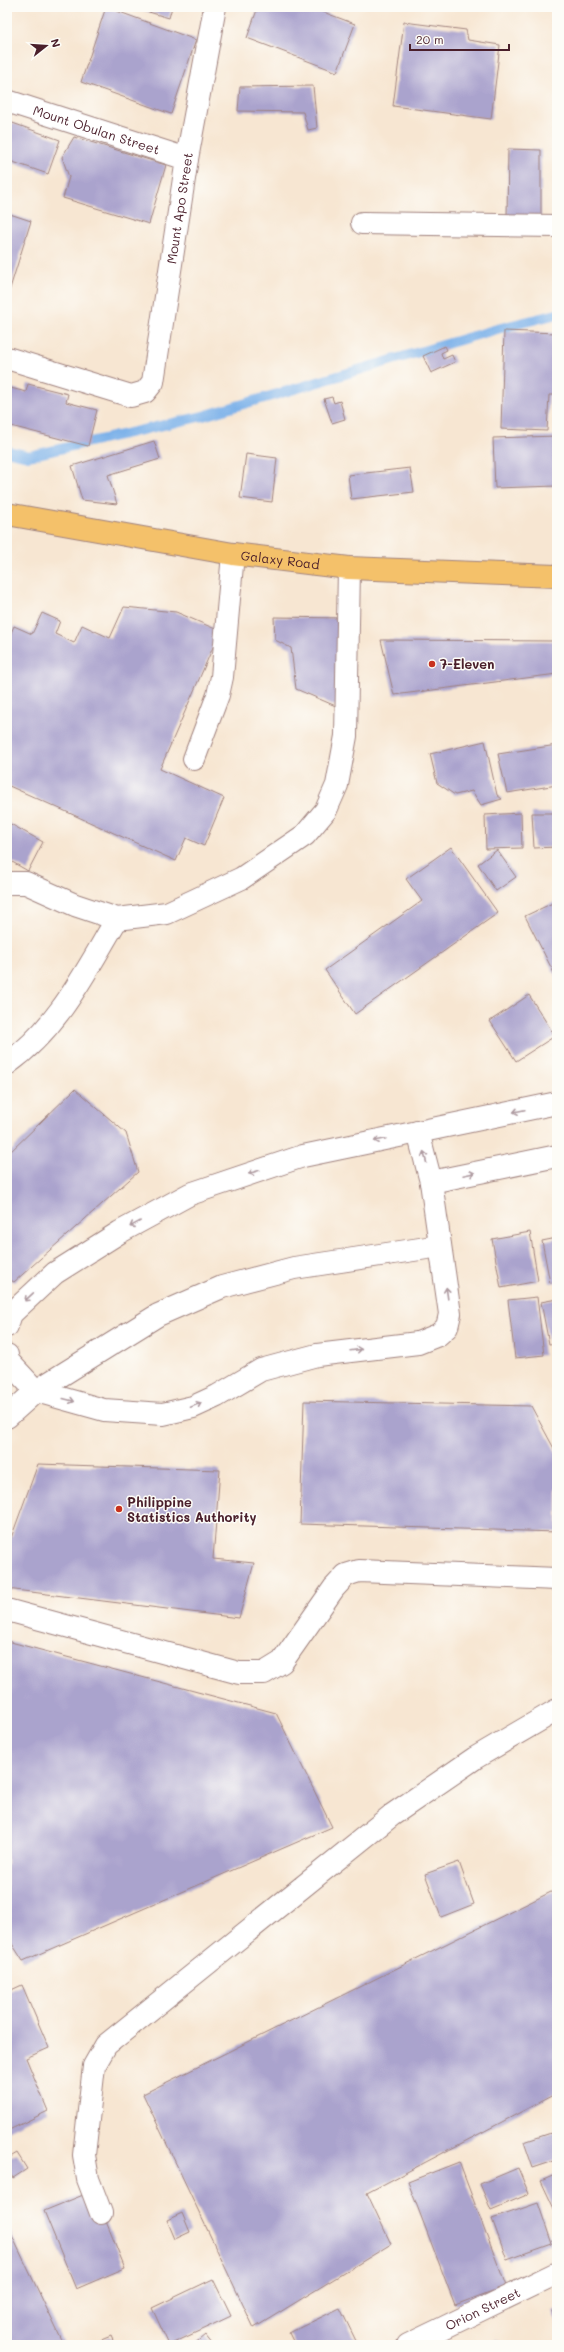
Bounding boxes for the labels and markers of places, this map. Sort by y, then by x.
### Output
place label: 7-Eleven [440,655,495,672]
marker: 7-Eleven [427,659,437,669]
place label: Philippine Statistics Authority [127,1493,257,1526]
marker: Philippine Statistics Authority [114,1504,124,1514]

